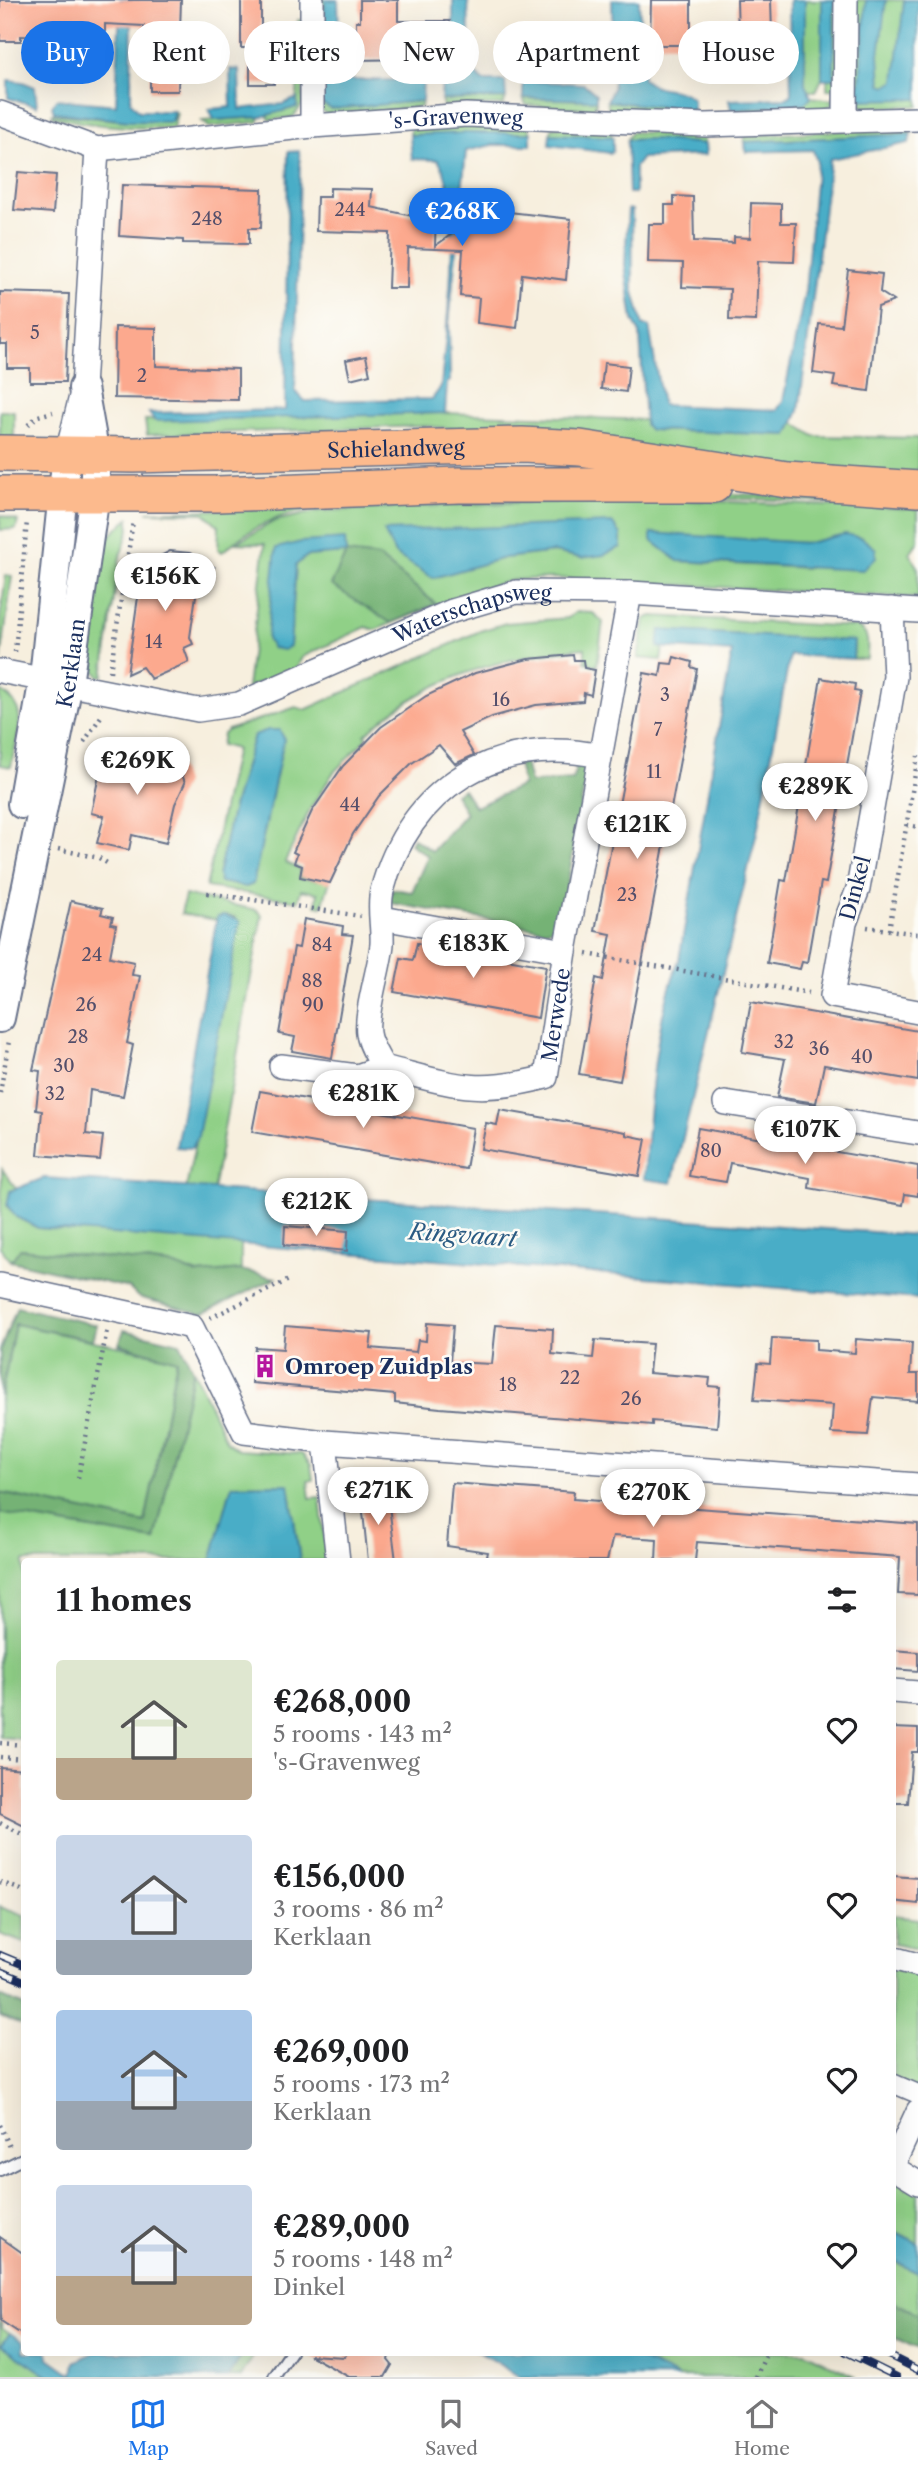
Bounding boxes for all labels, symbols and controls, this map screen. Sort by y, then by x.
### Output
chip: Buy [21,21,114,84]
chip: Rent [128,21,230,84]
chip: Filters [244,21,365,84]
chip: New [379,21,479,84]
chip: Apartment [493,21,664,84]
chip: House [678,21,799,84]
street label: 's-Gravenweg [388,102,524,133]
pin: €268K [413,188,511,248]
text: €268K [425,197,499,225]
house number: 244 [334,199,366,221]
house number: 248 [191,208,223,230]
house number: 5 [30,322,40,344]
house number: 2 [137,365,147,387]
street label: Schielandweg [327,434,466,463]
pin: €156K [116,554,214,613]
text: €156K [130,562,200,590]
street label: Waterschapsweg [388,579,553,648]
street label: Kerklaan [51,617,90,710]
house number: 14 [145,631,163,653]
house number: 3 [660,684,670,706]
house number: 16 [492,689,510,711]
house number: 7 [654,719,663,741]
pin: €269K [88,738,186,797]
text: €269K [100,746,174,774]
house number: 11 [646,761,662,783]
pin: €289K [766,764,864,823]
text: €289K [778,772,852,800]
house number: 44 [340,794,360,816]
pin: €121K [588,802,686,861]
text: €121K [603,810,671,838]
street label: Dinkel [834,853,876,923]
house number: 23 [617,884,637,906]
pin: €183K [424,920,522,980]
text: €183K [438,929,508,957]
house number: 84 [311,934,333,956]
house number: 24 [82,944,102,966]
street label: Merwede [536,966,575,1063]
house number: 88 [301,970,323,992]
house number: 26 [76,994,96,1016]
house number: 90 [302,994,324,1016]
house number: 28 [67,1026,89,1048]
house number: 32 [774,1031,794,1053]
house number: 36 [809,1038,829,1060]
house number: 40 [851,1046,873,1068]
house number: 30 [53,1055,75,1077]
pin: €281K [314,1070,412,1130]
text: €281K [327,1079,399,1107]
house number: 32 [45,1083,65,1105]
pin: €107K [756,1106,854,1166]
text: €107K [770,1115,840,1143]
house number: 80 [700,1140,722,1162]
pin: €212K [267,1178,365,1238]
text: €212K [281,1187,351,1215]
water label: Ringvaart [406,1217,520,1253]
building icon: Omroep Zuidplas [251,1352,279,1380]
place label: Omroep Zuidplas [285,1354,473,1379]
house number: 22 [560,1367,580,1389]
house number: 18 [499,1374,517,1396]
house number: 26 [621,1388,641,1410]
pin: €271K [329,1468,427,1527]
pin: €270K [604,1470,702,1529]
text: €271K [344,1476,412,1504]
text: €270K [616,1478,690,1506]
icon: filters [823,1581,861,1619]
text: 11 homes [56,1582,192,1619]
text: €268,000 [273,1683,411,1720]
icon: home [112,1688,196,1772]
icon: heart [823,1711,861,1749]
text: 5 rooms · 143 m² [273,1720,452,1748]
text: 's-Gravenweg [273,1748,420,1776]
text: €156,000 [273,1858,405,1895]
icon: home [112,1863,196,1947]
icon: heart [823,1886,861,1924]
text: 3 rooms · 86 m² [273,1895,444,1923]
text: Kerklaan [273,1923,372,1951]
text: €269,000 [273,2033,410,2070]
icon: home [112,2038,196,2122]
icon: heart [823,2061,861,2099]
text: 5 rooms · 173 m² [273,2070,450,2098]
text: Kerklaan [273,2098,372,2126]
text: €289,000 [273,2208,410,2245]
icon: home [112,2213,196,2297]
icon: heart [823,2236,861,2274]
text: 5 rooms · 148 m² [273,2245,453,2273]
text: Dinkel [273,2273,345,2301]
tab: Map [128,2395,169,2460]
tab: Saved [425,2395,478,2460]
tab: Home [734,2395,790,2460]

